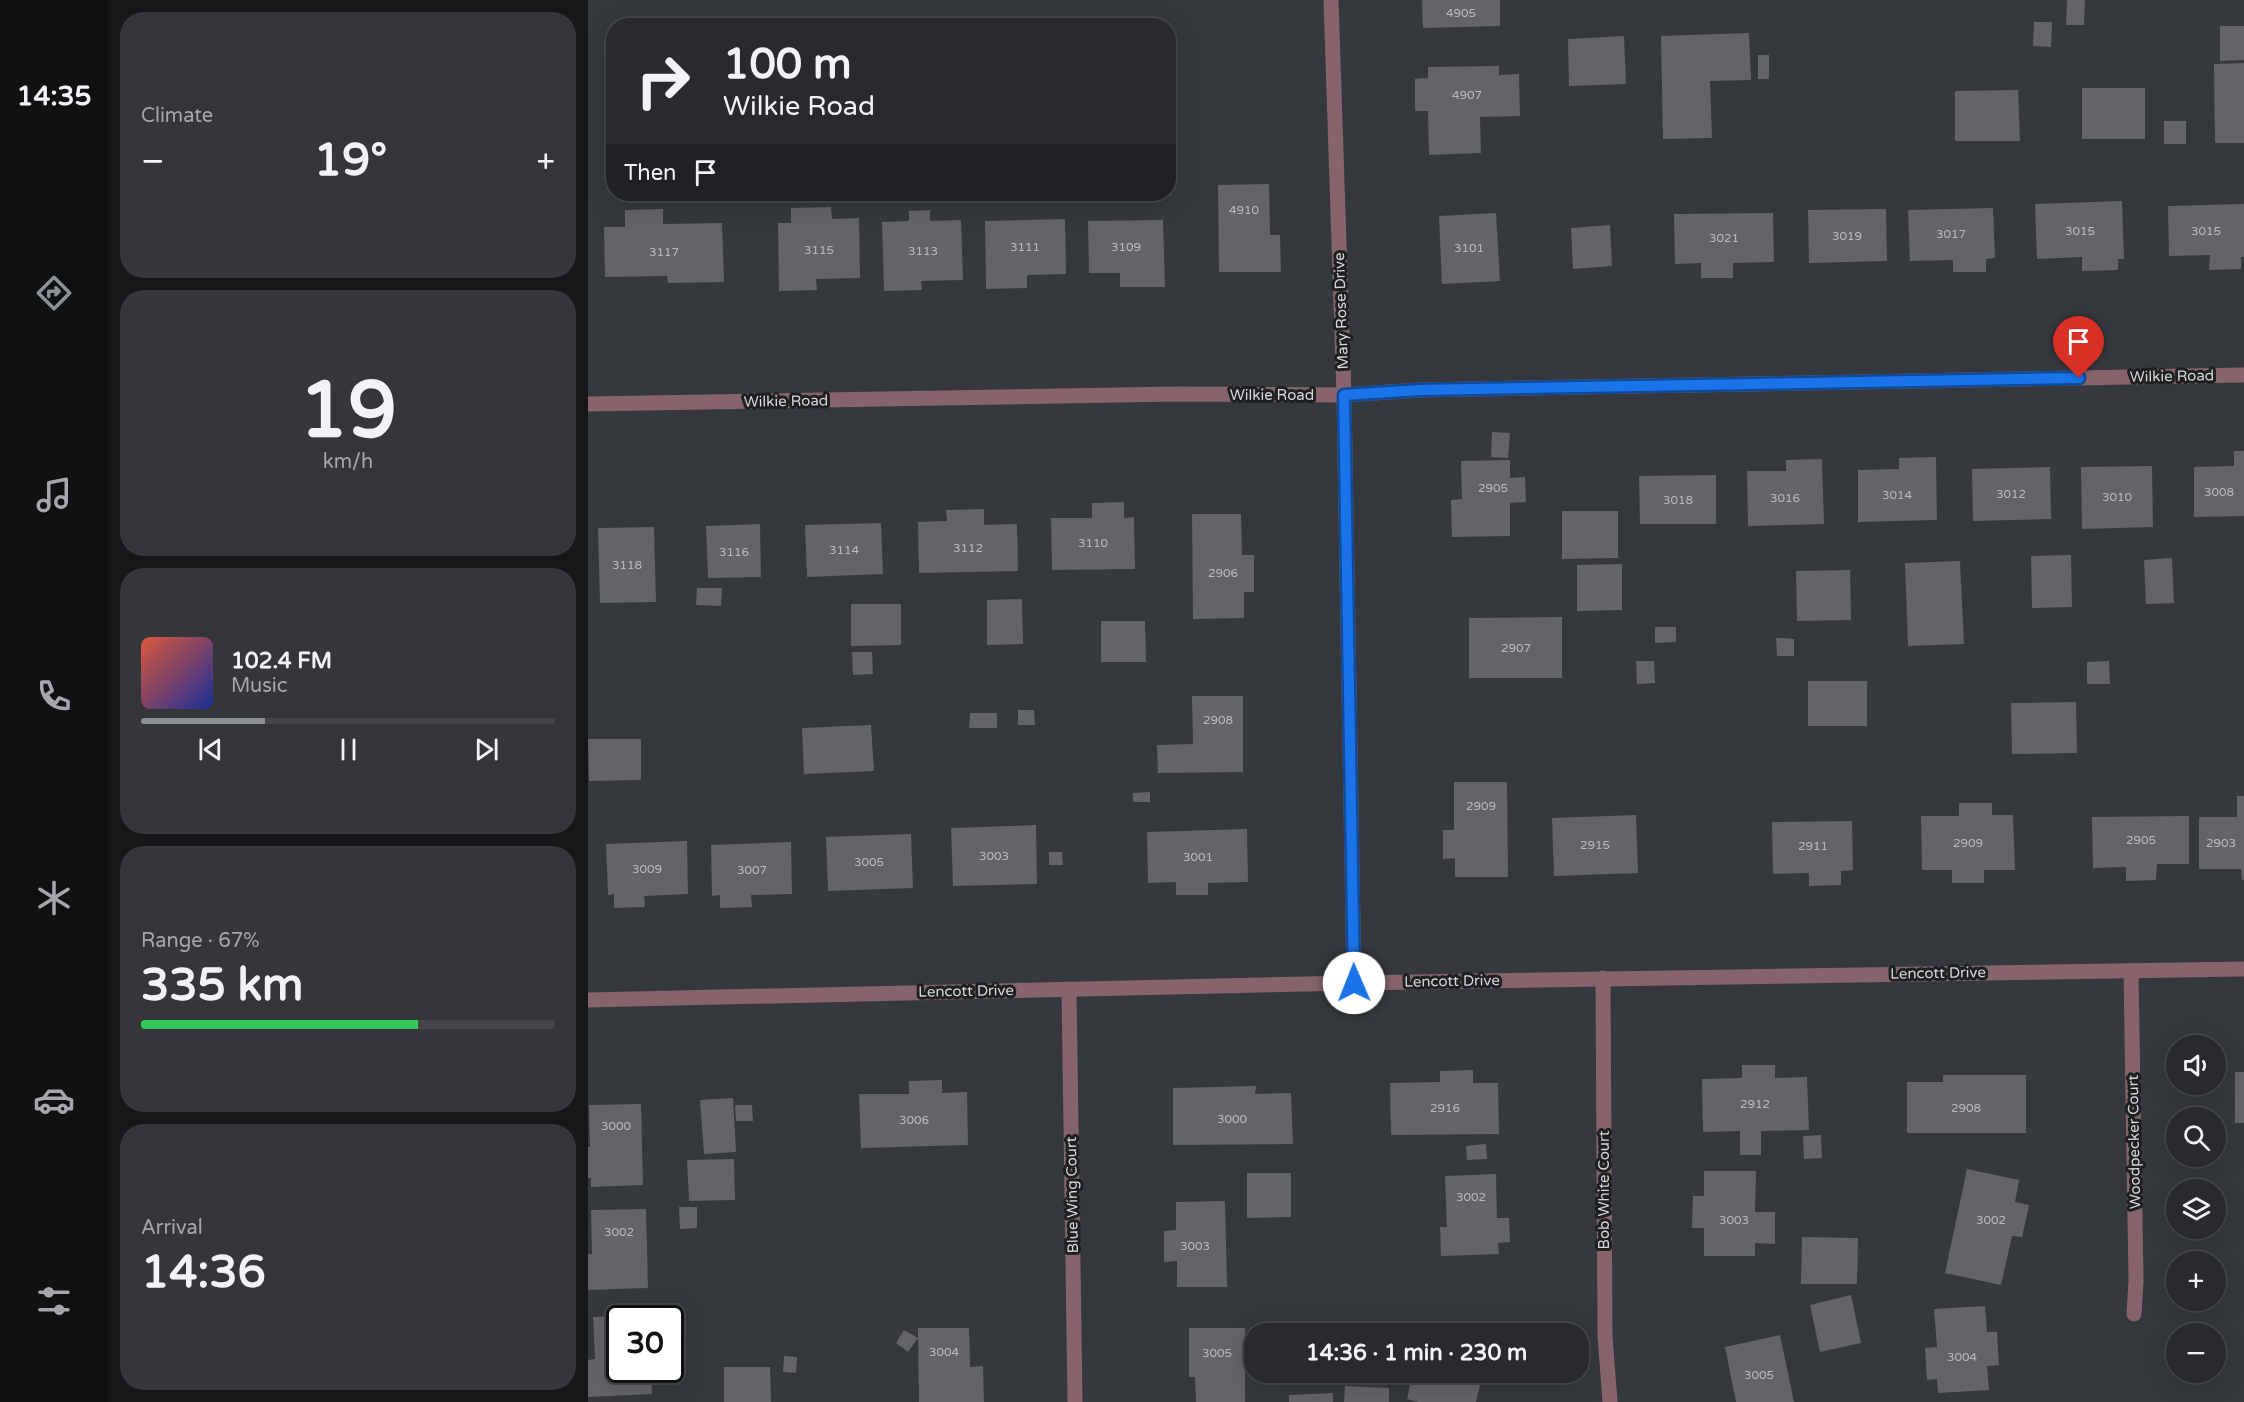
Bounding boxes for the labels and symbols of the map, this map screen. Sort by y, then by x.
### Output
house number: 4905 [1446,6,1476,20]
house number: 4907 [1452,88,1482,102]
house number: 4910 [1229,203,1260,217]
house number: 3015 [2065,224,2095,238]
house number: 3015 [2191,224,2221,238]
house number: 3017 [1936,227,1966,241]
house number: 3019 [1832,229,1862,243]
house number: 3021 [1709,231,1739,245]
house number: 3111 [1010,240,1040,254]
house number: 3109 [1111,240,1141,254]
house number: 3101 [1454,241,1484,255]
house number: 3115 [804,243,834,257]
house number: 3113 [908,244,938,258]
house number: 3117 [649,245,679,259]
street label: Mary Rose Drive [1330,252,1352,370]
pin [2053,316,2104,378]
street label: Wilkie Road [2130,366,2214,386]
street label: Wilkie Road [1230,386,1314,404]
street label: Wilkie Road [744,391,828,411]
house number: 2905 [1478,481,1508,495]
house number: 3008 [2204,485,2234,499]
house number: 3012 [1996,487,2026,501]
house number: 3014 [1882,488,1913,502]
house number: 3010 [2102,490,2133,504]
house number: 3016 [1770,491,1800,505]
house number: 3018 [1663,493,1693,507]
house number: 3110 [1078,536,1109,550]
house number: 3112 [953,541,983,555]
house number: 3114 [829,543,860,557]
house number: 3116 [719,545,749,559]
house number: 3118 [612,558,642,572]
house number: 2906 [1208,566,1238,580]
house number: 2907 [1501,641,1531,655]
house number: 2908 [1203,713,1233,727]
house number: 2909 [1466,799,1496,813]
house number: 2905 [2126,833,2156,847]
house number: 2909 [1953,836,1983,850]
house number: 2903 [2206,836,2236,850]
house number: 2915 [1580,838,1610,852]
house number: 2911 [1798,839,1828,853]
house number: 3003 [979,849,1009,863]
house number: 3001 [1183,850,1213,864]
house number: 3005 [854,855,884,869]
house number: 3009 [632,862,662,876]
house number: 3007 [737,863,767,877]
position arrow [1322,951,1386,1015]
street label: Lencott Drive [1890,963,1986,983]
street label: Lencott Drive [1404,971,1500,991]
street label: Lencott Drive [918,981,1014,1001]
street label: Woodpecker Court [2124,1074,2144,1209]
house number: 2912 [1740,1097,1770,1111]
house number: 2916 [1430,1101,1460,1115]
house number: 2908 [1951,1101,1981,1115]
house number: 3000 [1217,1112,1248,1126]
house number: 3006 [899,1113,929,1127]
house number: 3000 [601,1119,632,1133]
street label: Bob White Court [1595,1130,1613,1249]
street label: Blue Wing Court [1062,1136,1082,1254]
house number: 3002 [1456,1190,1486,1204]
house number: 3003 [1719,1213,1749,1227]
house number: 3002 [1976,1213,2006,1227]
house number: 3002 [604,1225,634,1239]
house number: 3003 [1180,1239,1210,1253]
speed limit sign: 30 [606,1305,684,1383]
house number: 3004 [929,1345,960,1359]
house number: 3005 [1202,1346,1232,1360]
house number: 3004 [1947,1350,1978,1364]
house number: 3005 [1744,1368,1774,1382]

